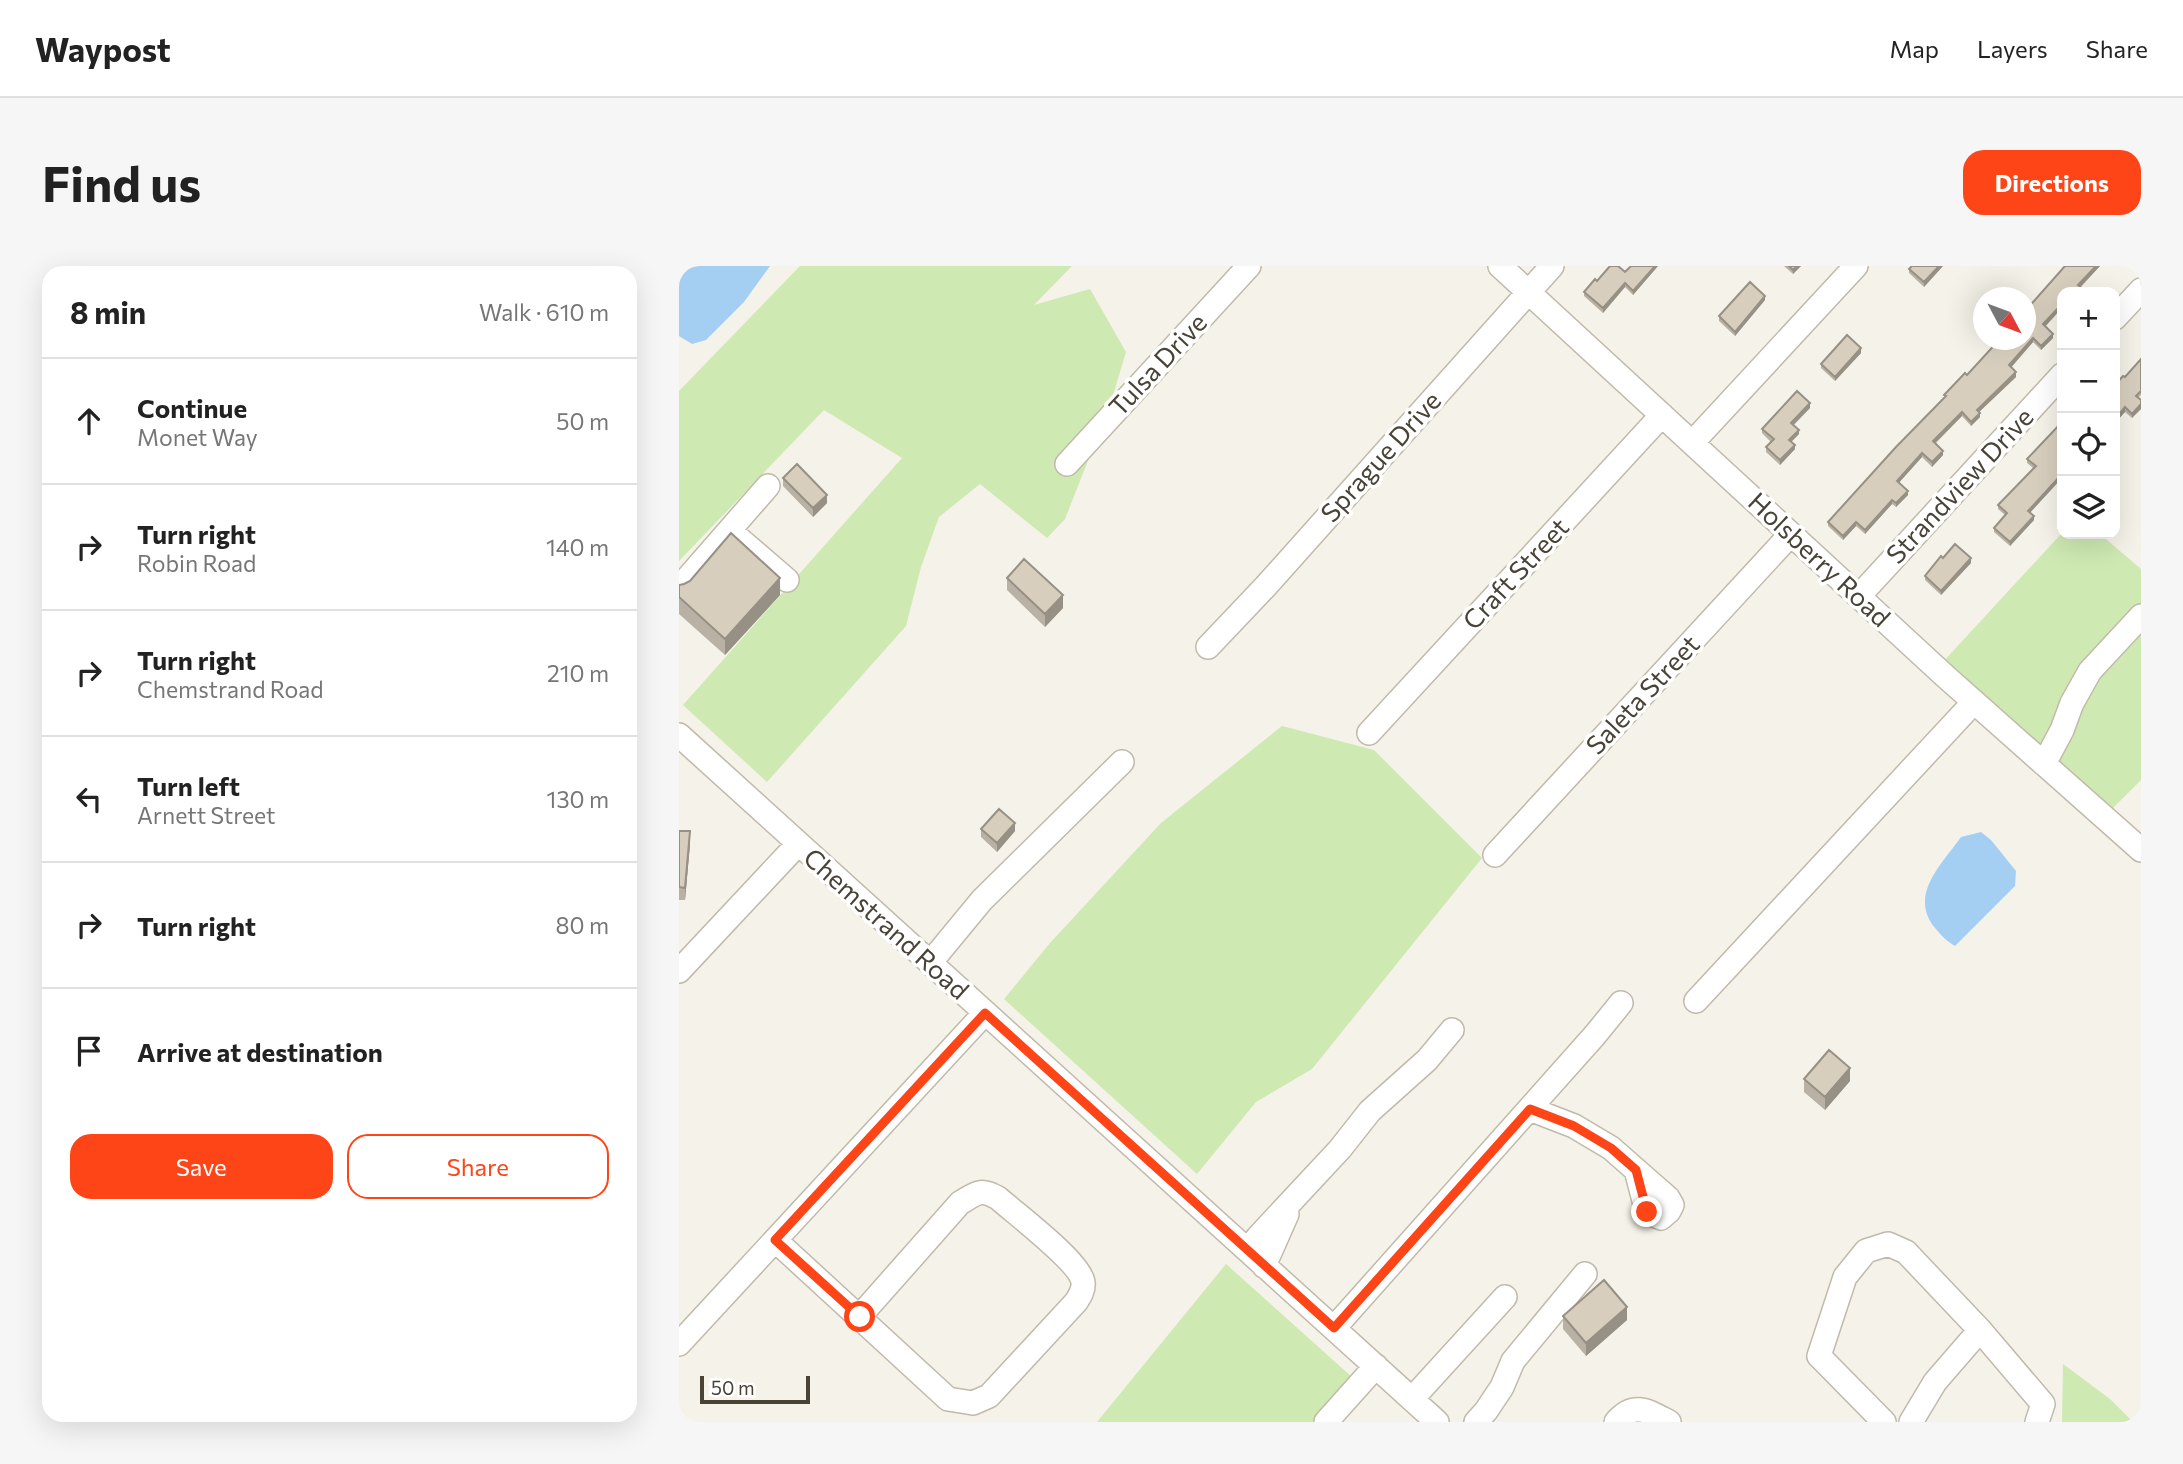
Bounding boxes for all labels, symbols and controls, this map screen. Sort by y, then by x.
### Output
text: Waypost [35,28,171,69]
text: Map [1890,34,1939,63]
text: Layers [1977,34,2048,63]
text: Share [2086,34,2148,63]
button: Directions [1963,150,2141,215]
text: Find us [42,152,201,212]
north arrow [1973,287,2036,350]
map controls [2057,287,2120,539]
button: + [2057,287,2120,350]
text: 8 min [70,293,146,330]
text: Walk · 610 m [479,298,609,326]
street label: Tulsa Drive [1102,306,1212,422]
button: − [2057,350,2120,413]
street label: Sprague Drive [1313,385,1446,527]
text: Continue [137,392,247,423]
street label: Strandview Drive [1879,401,2039,569]
icon: ahead [70,402,108,440]
text: 50 m [556,407,609,435]
button: locate [2057,413,2120,476]
text: Monet Way [137,423,258,451]
button: layers [2057,476,2120,539]
street label: Holsberry Road [1743,485,1897,632]
street label: Craft Street [1456,511,1574,635]
text: Turn right [137,518,256,549]
icon: right [70,528,108,566]
text: 140 m [546,533,609,561]
text: Robin Road [137,549,256,577]
street label: Saleta Street [1579,628,1705,760]
text: Turn right [137,644,256,675]
icon: right [70,654,108,692]
text: 210 m [547,659,609,687]
text: Chemstrand Road [137,675,324,703]
text: Turn left [137,770,240,801]
icon: left [70,780,108,818]
text: 130 m [547,785,609,813]
text: Arnett Street [137,801,275,829]
street label: Chemstrand Road [798,841,976,1005]
icon: right [70,906,108,944]
text: Turn right [137,910,256,941]
text: 80 m [556,911,609,939]
icon: arrive [70,1032,108,1070]
text: Arrive at destination [137,1036,383,1067]
button: Save [70,1134,333,1199]
button: Share [347,1134,609,1199]
route end [1631,1196,1662,1227]
route start [844,1301,875,1332]
scale bar [700,1373,810,1405]
text: 50 m [711,1376,755,1399]

